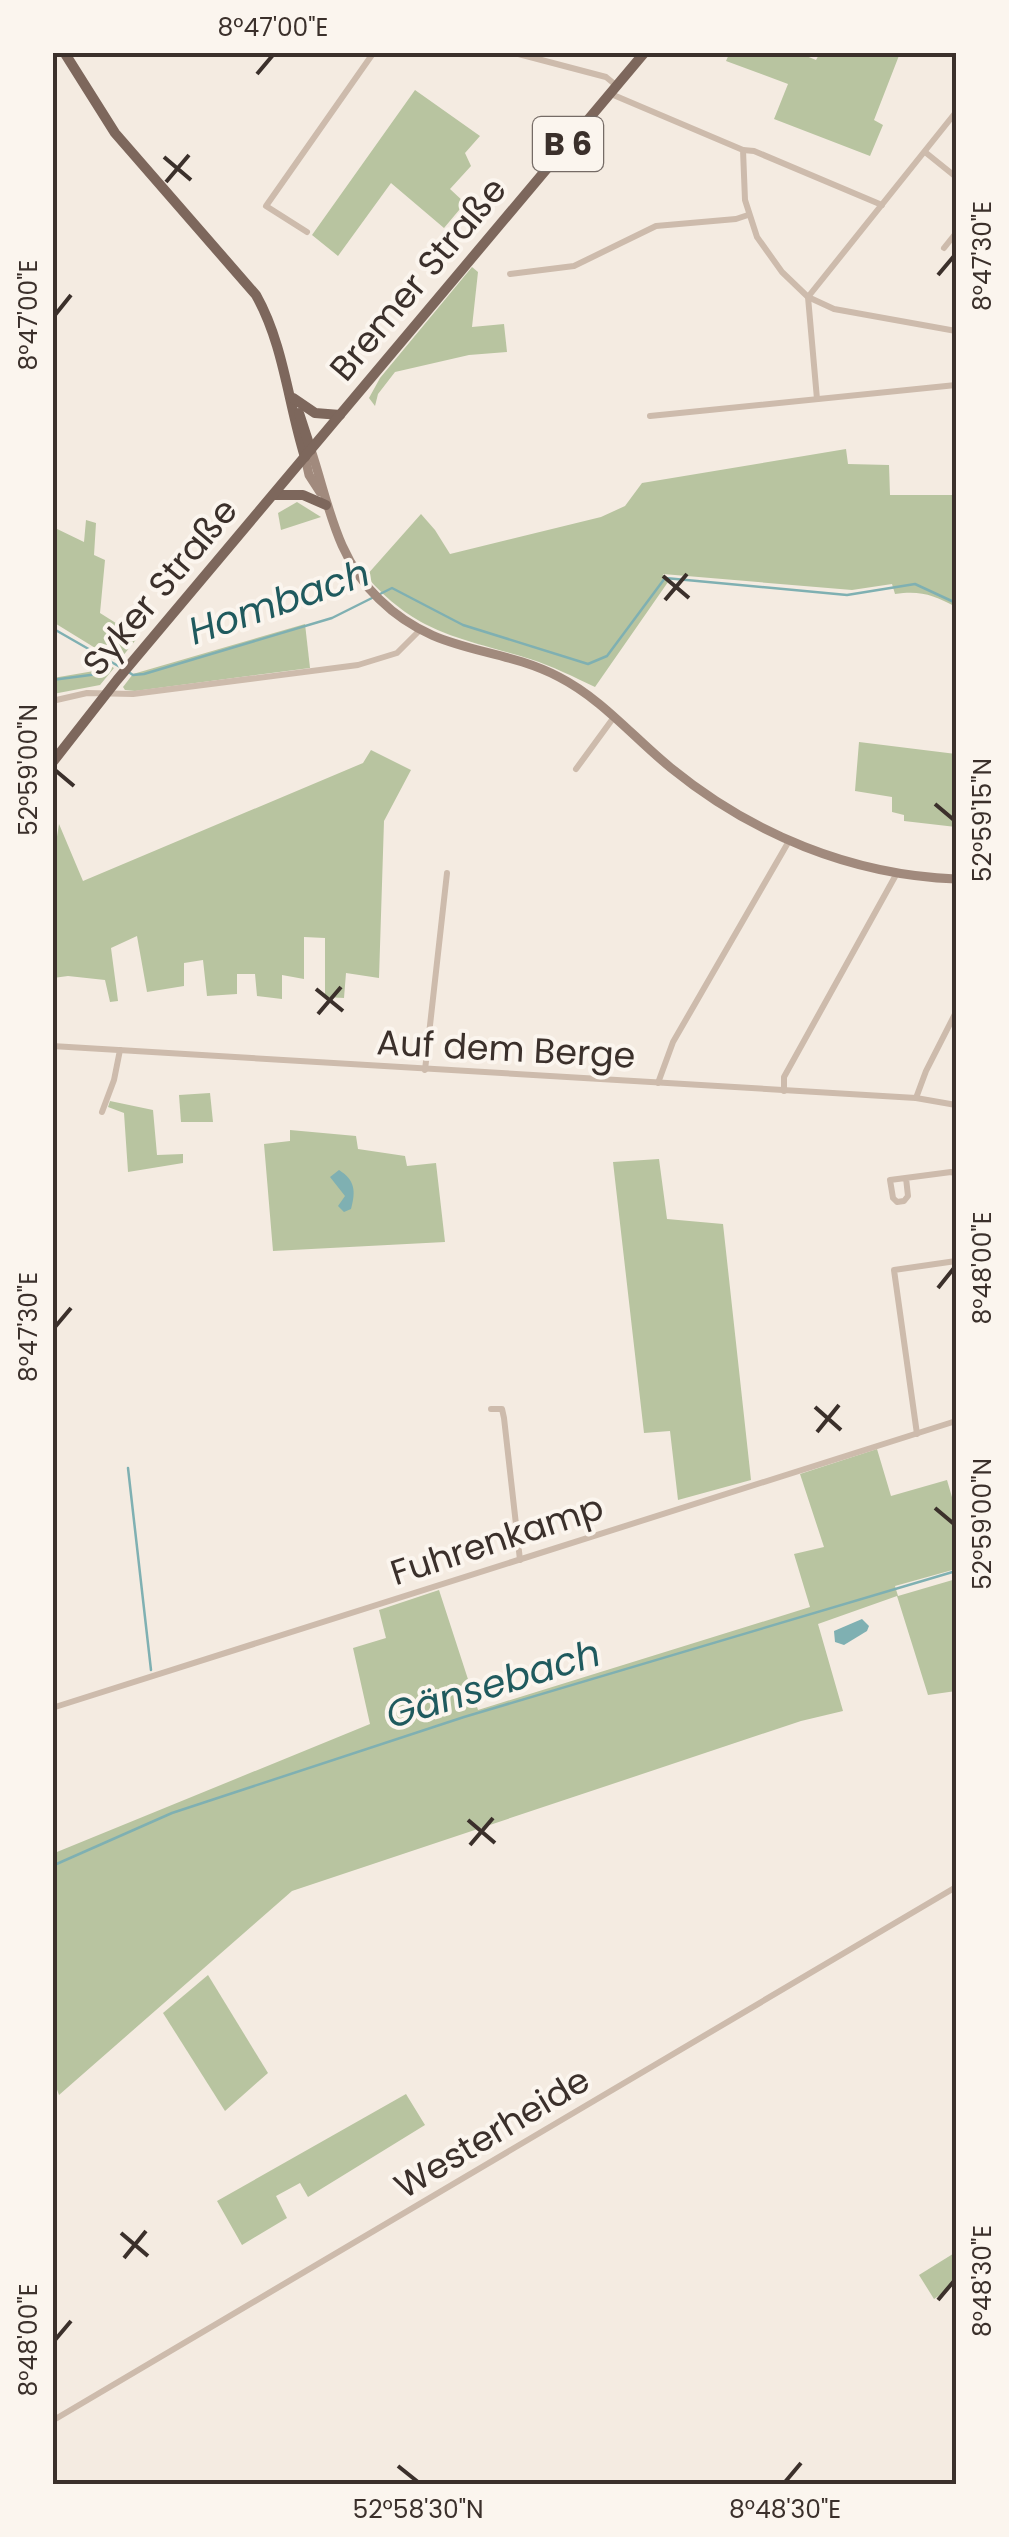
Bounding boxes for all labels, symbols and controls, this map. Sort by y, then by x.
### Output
text: 8°47'00"E [218,10,328,45]
road number: B 6 [533,117,603,171]
street label: Bremer Straße [318,166,517,391]
text: 8°47'30"E [965,201,1000,311]
text: 8°47'00"E [11,260,46,370]
street label: Syker Straße [71,487,248,686]
water label: Hombach [181,546,377,657]
text: 52°59'00"N [11,704,46,836]
text: 52°59'15"N [965,758,1000,882]
street label: Auf dem Berge [375,1017,637,1080]
text: 8°48'00"E [965,1211,1000,1325]
text: 8°47'30"E [11,1272,46,1382]
text: 52°59'00"N [965,1458,1000,1590]
street label: Fuhrenkamp [384,1482,610,1597]
water label: Gänsebach [379,1626,607,1741]
street label: Westerheide [385,2055,599,2210]
text: 8°48'30"E [965,2225,1000,2337]
text: 8°48'00"E [11,2283,46,2397]
text: 52°58'30"N [352,2492,484,2527]
text: 8°48'30"E [729,2492,841,2527]

